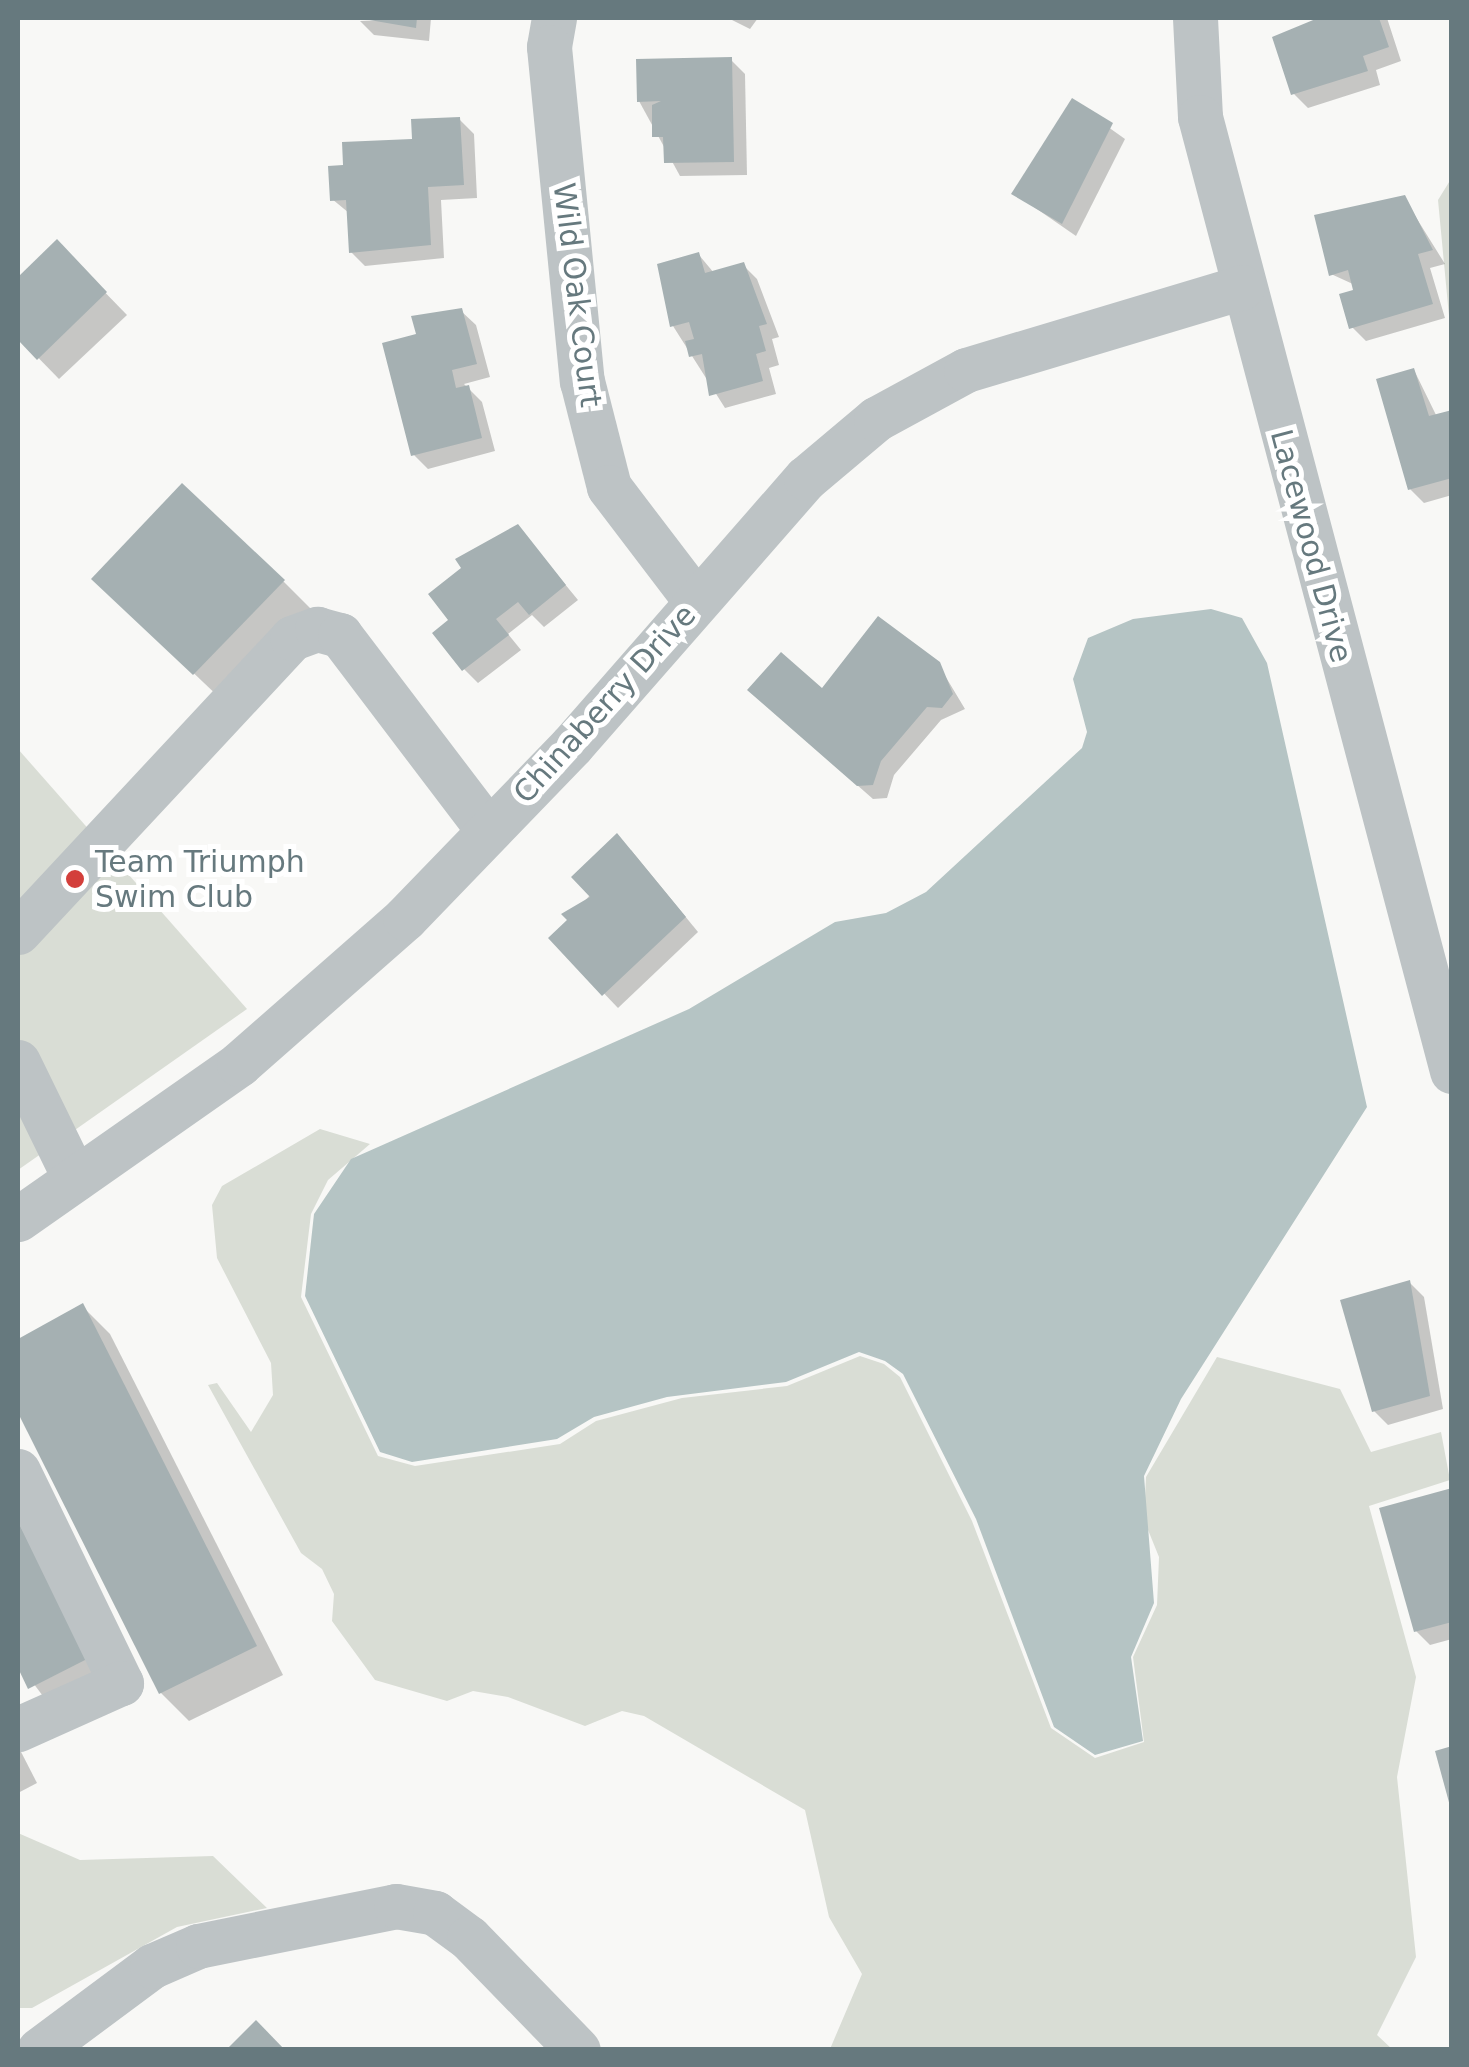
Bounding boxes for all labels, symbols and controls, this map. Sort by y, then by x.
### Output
street label: Wild Oak Court [545,181,609,409]
street label: Lacewood Drive [1263,426,1359,666]
street label: Chinaberry Drive [506,597,704,811]
place label: Team Triumph Swim Club [95,844,305,914]
marker: Team Triumph Swim Club [64,868,86,890]

